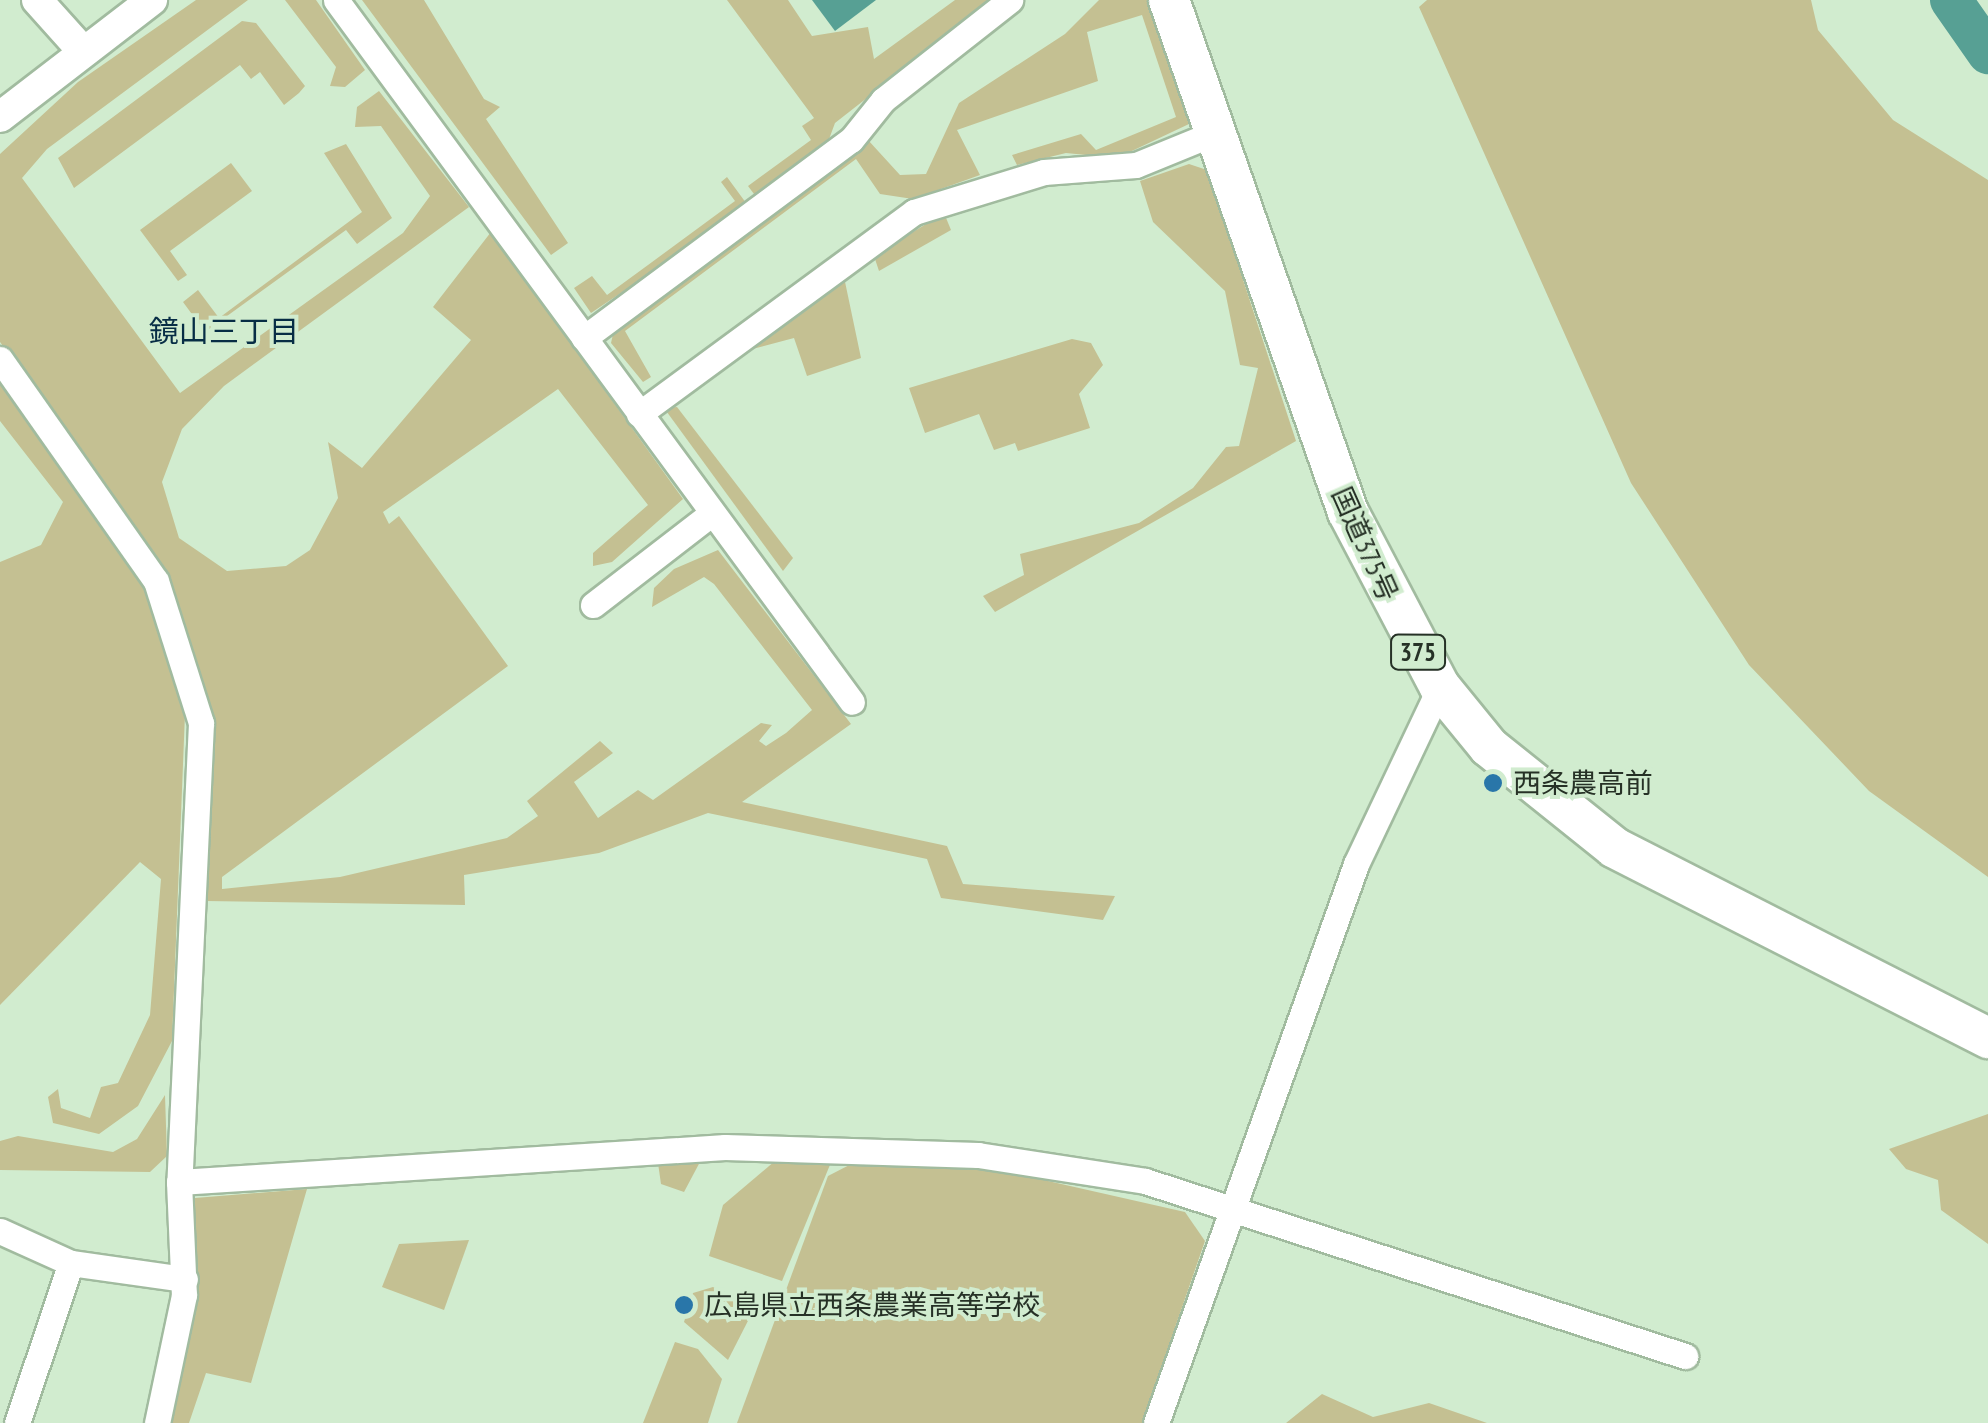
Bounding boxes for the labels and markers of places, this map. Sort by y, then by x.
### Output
place label: 西条農高前 [1513,766,1653,800]
marker: 西条農高前 [1482,772,1504,794]
place label: 広島県立西条農業高等学校 [704,1288,1040,1322]
marker: 広島県立西条農業高等学校 [673,1294,695,1316]

